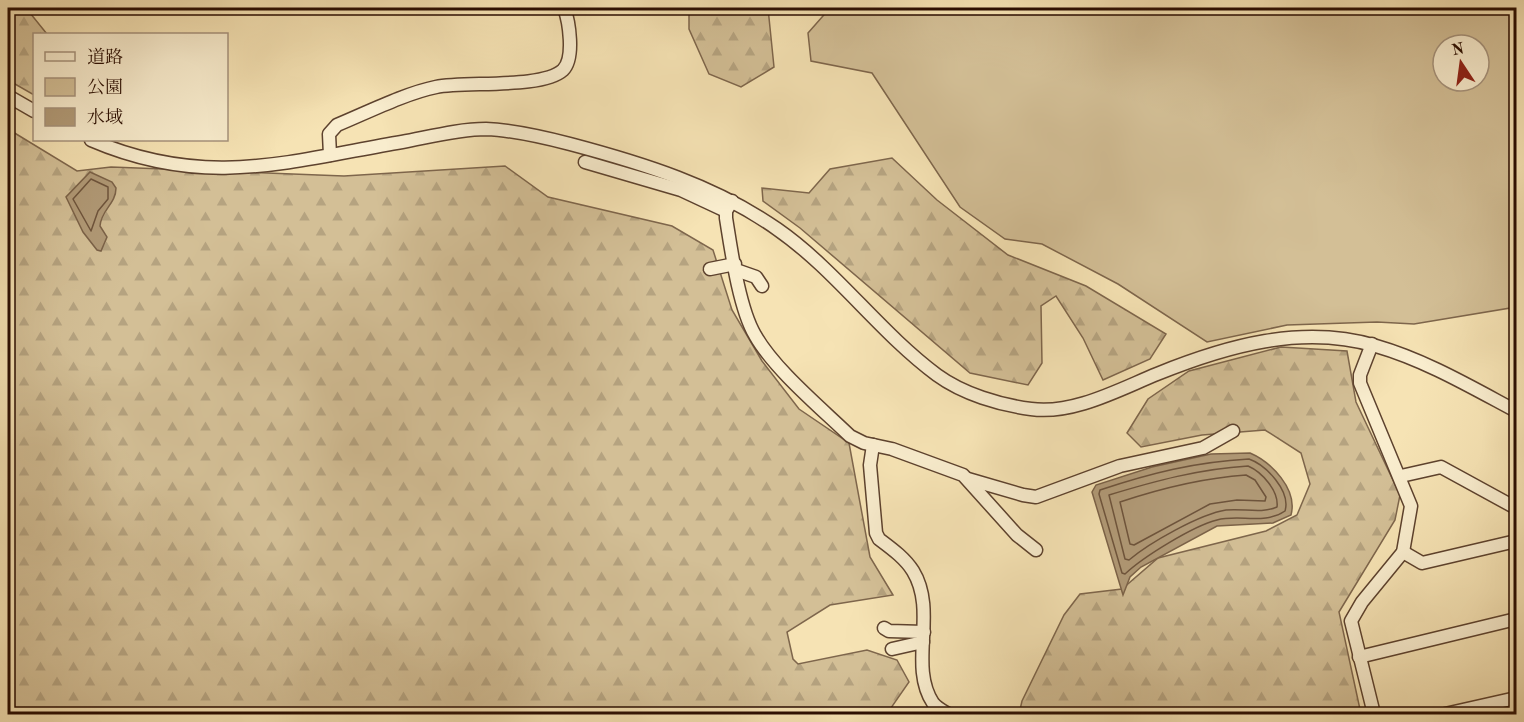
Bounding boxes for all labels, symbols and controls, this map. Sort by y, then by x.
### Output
legend [33,33,228,141]
north arrow [1431,33,1491,93]
text: N [1450,41,1467,60]
text: 道路 [87,47,123,67]
text: 公園 [87,78,123,97]
text: 水域 [87,107,123,127]

